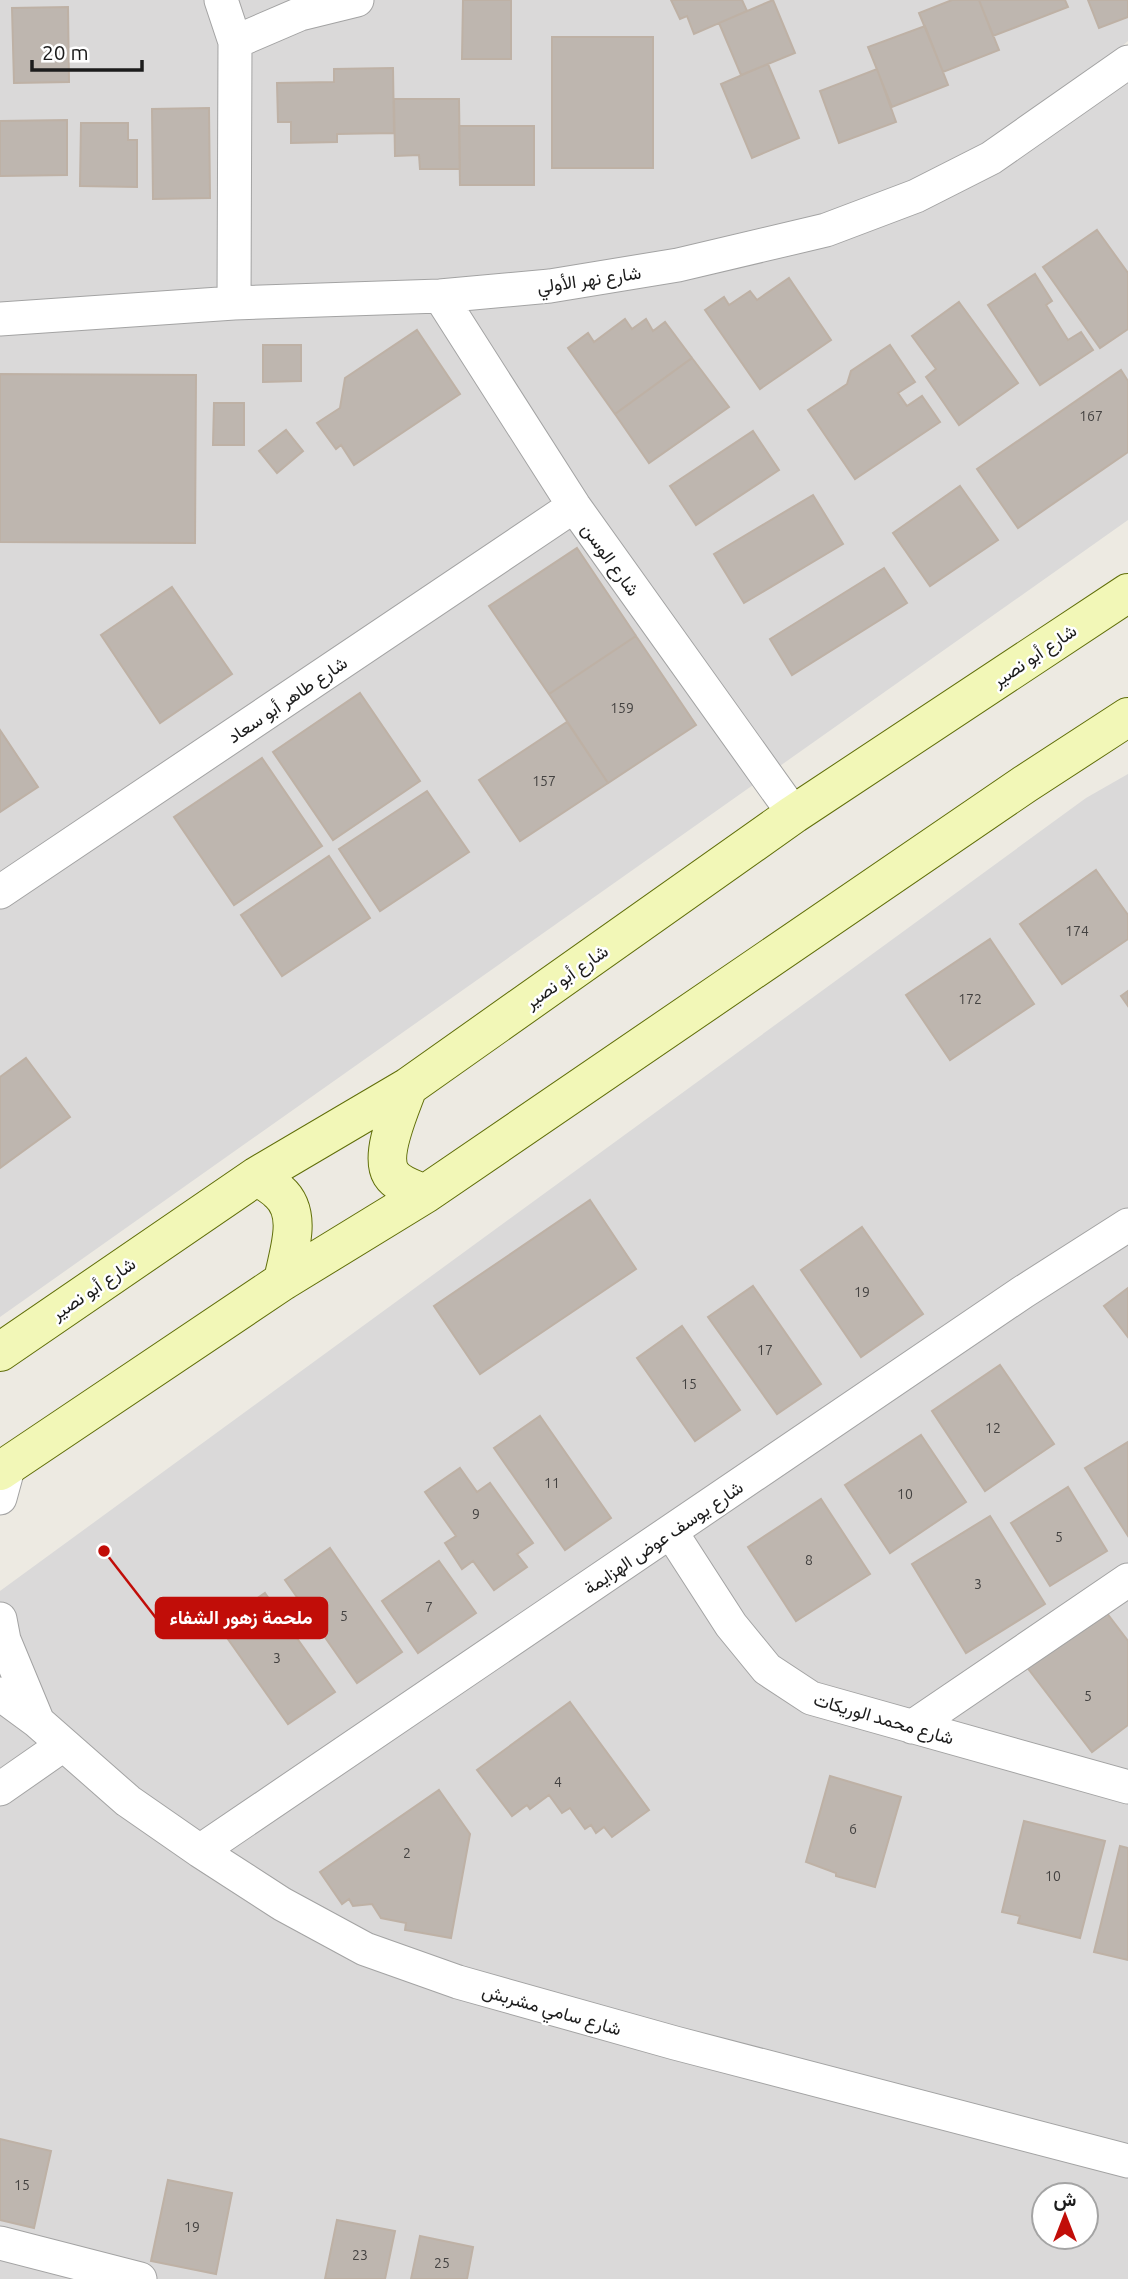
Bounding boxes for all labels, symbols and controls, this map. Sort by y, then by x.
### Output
scale bar [32,28,142,72]
text: 20 m [42,40,89,64]
street label: شارع نهر الأولي [536,262,643,302]
house number: 167 [1079,408,1103,424]
street label: شارع الوسن [576,519,644,601]
street label: شارع أبو نصير [988,620,1081,693]
street label: شارع طاهر أبو سعاد [223,652,352,749]
house number: 159 [610,700,634,716]
house number: 157 [532,773,556,789]
house number: 174 [1065,923,1089,939]
street label: شارع أبو نصير [520,940,613,1015]
house number: 172 [958,991,982,1007]
street label: شارع أبو نصير [47,1253,140,1326]
house number: 19 [854,1284,870,1300]
house number: 17 [757,1342,773,1358]
house number: 15 [681,1376,697,1392]
house number: 12 [985,1420,1001,1436]
house number: 11 [544,1475,560,1491]
street label: شارع يوسف عوض الهزايمة [580,1476,748,1600]
house number: 10 [897,1486,913,1502]
house number: 9 [472,1506,480,1522]
house number: 5 [1055,1529,1063,1545]
house number: 8 [805,1552,813,1568]
house number: 3 [974,1576,982,1592]
callout: ملحمة زهور الشفاء [156,1598,327,1638]
house number: 7 [425,1599,433,1615]
text: ملحمة زهور الشفاء [169,1606,313,1630]
house number: 5 [340,1608,348,1624]
house number: 3 [273,1650,281,1666]
street label: شارع محمد الوريكات [811,1688,956,1750]
house number: 5 [1084,1688,1092,1704]
house number: 4 [554,1774,562,1790]
house number: 6 [849,1821,857,1837]
house number: 2 [403,1845,411,1861]
house number: 10 [1045,1868,1061,1884]
street label: شارع سامي مشربش [478,1980,624,2044]
house number: 15 [14,2177,30,2193]
north arrow [1030,2181,1100,2251]
text: ش [1054,2188,1077,2211]
house number: 19 [184,2219,200,2235]
house number: 23 [352,2247,368,2263]
house number: 25 [434,2255,450,2271]

